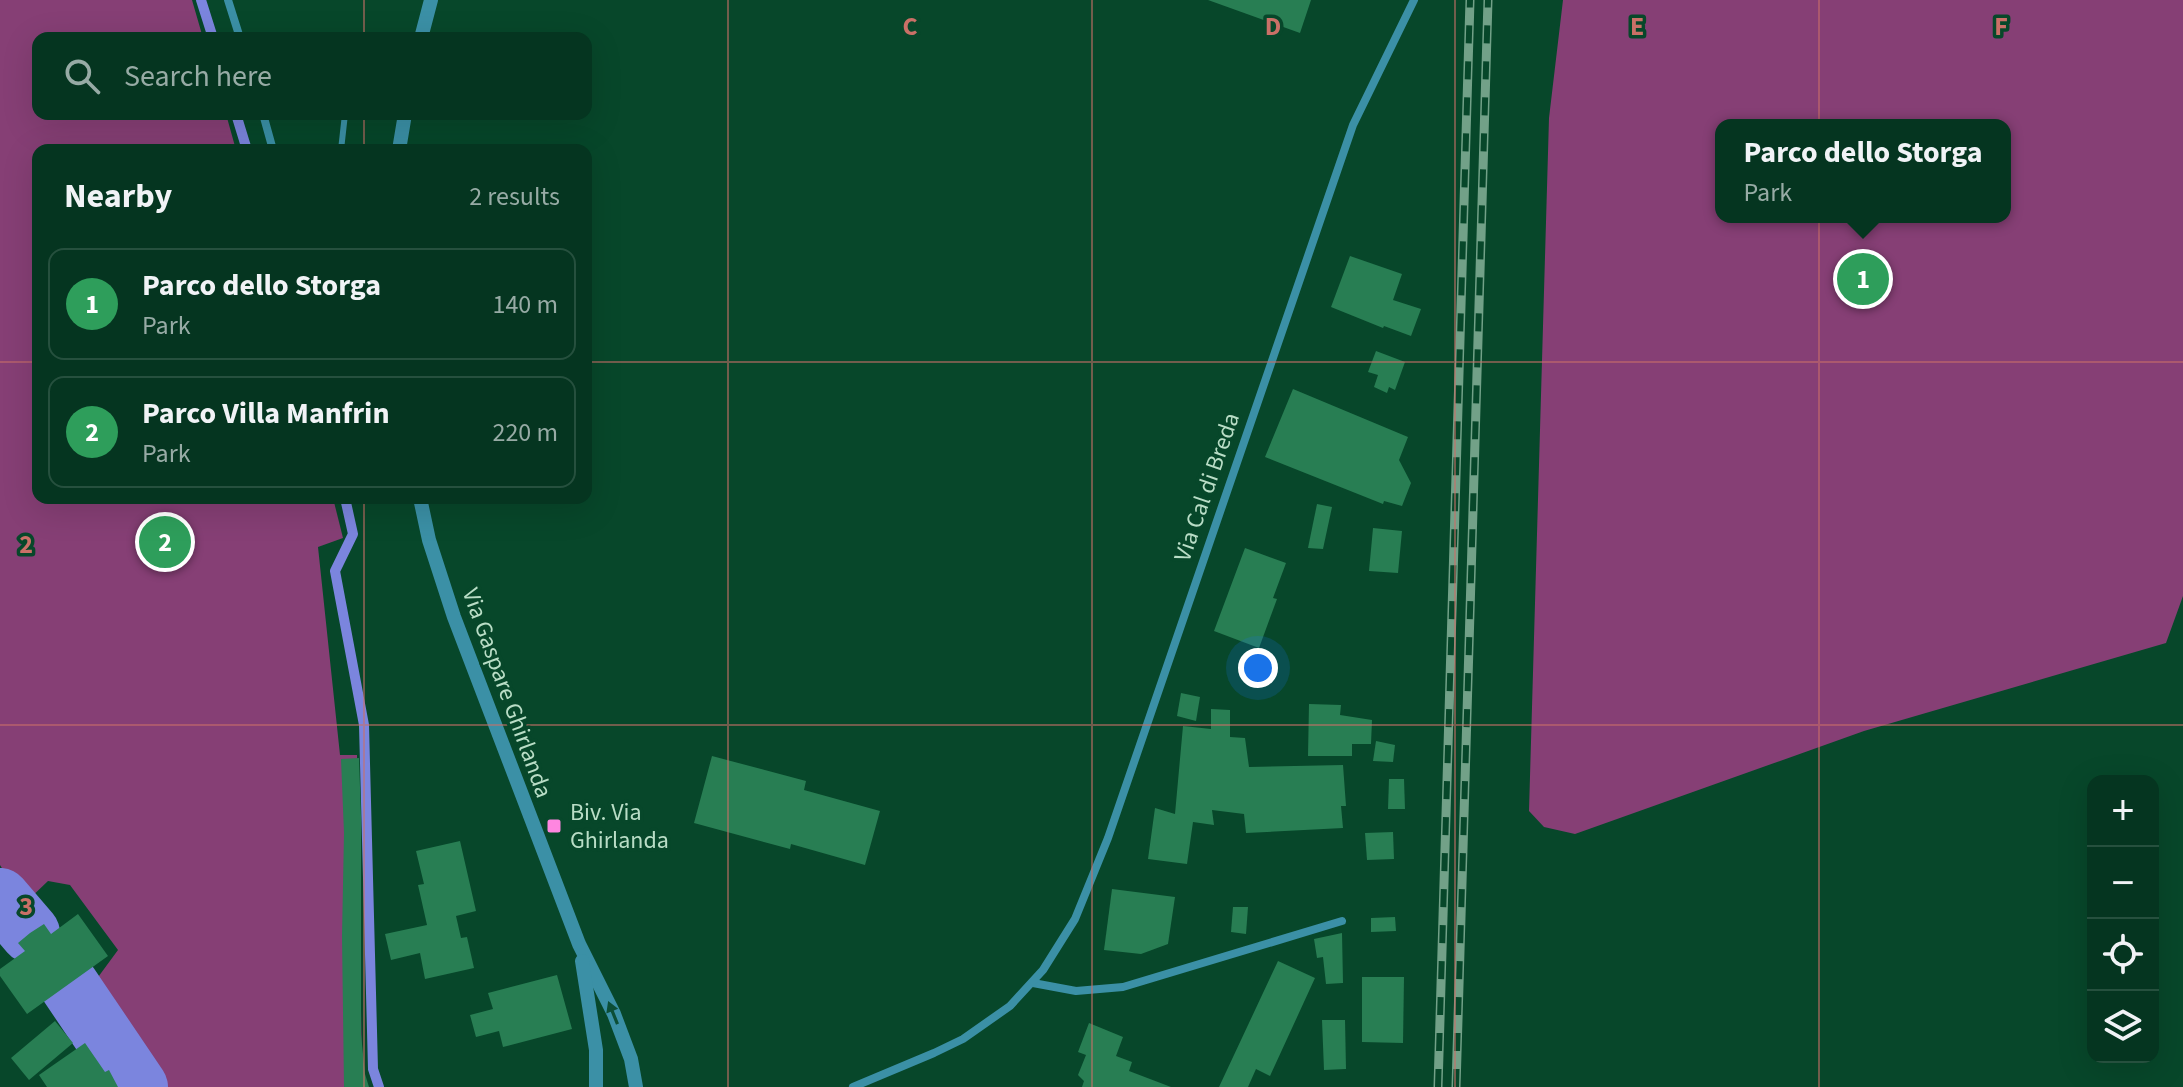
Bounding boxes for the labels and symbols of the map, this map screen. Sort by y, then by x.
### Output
text: C [902,8,918,45]
text: D [1265,8,1281,45]
text: E [1630,8,1644,45]
text: F [1994,8,2008,45]
pin: 1 [1837,249,1889,309]
street label: Via Cal di Breda [1165,408,1249,566]
pin: 2 [139,512,191,572]
text: 2 [19,526,33,563]
street label: Via Gaspare Ghirlanda [453,583,561,803]
your location [1238,648,1278,688]
place label: Biv. Via Ghirlanda [570,795,669,858]
marker: Biv. Via Ghirlanda [545,817,563,835]
text: 3 [19,888,33,925]
one-way arrow [606,1001,619,1025]

